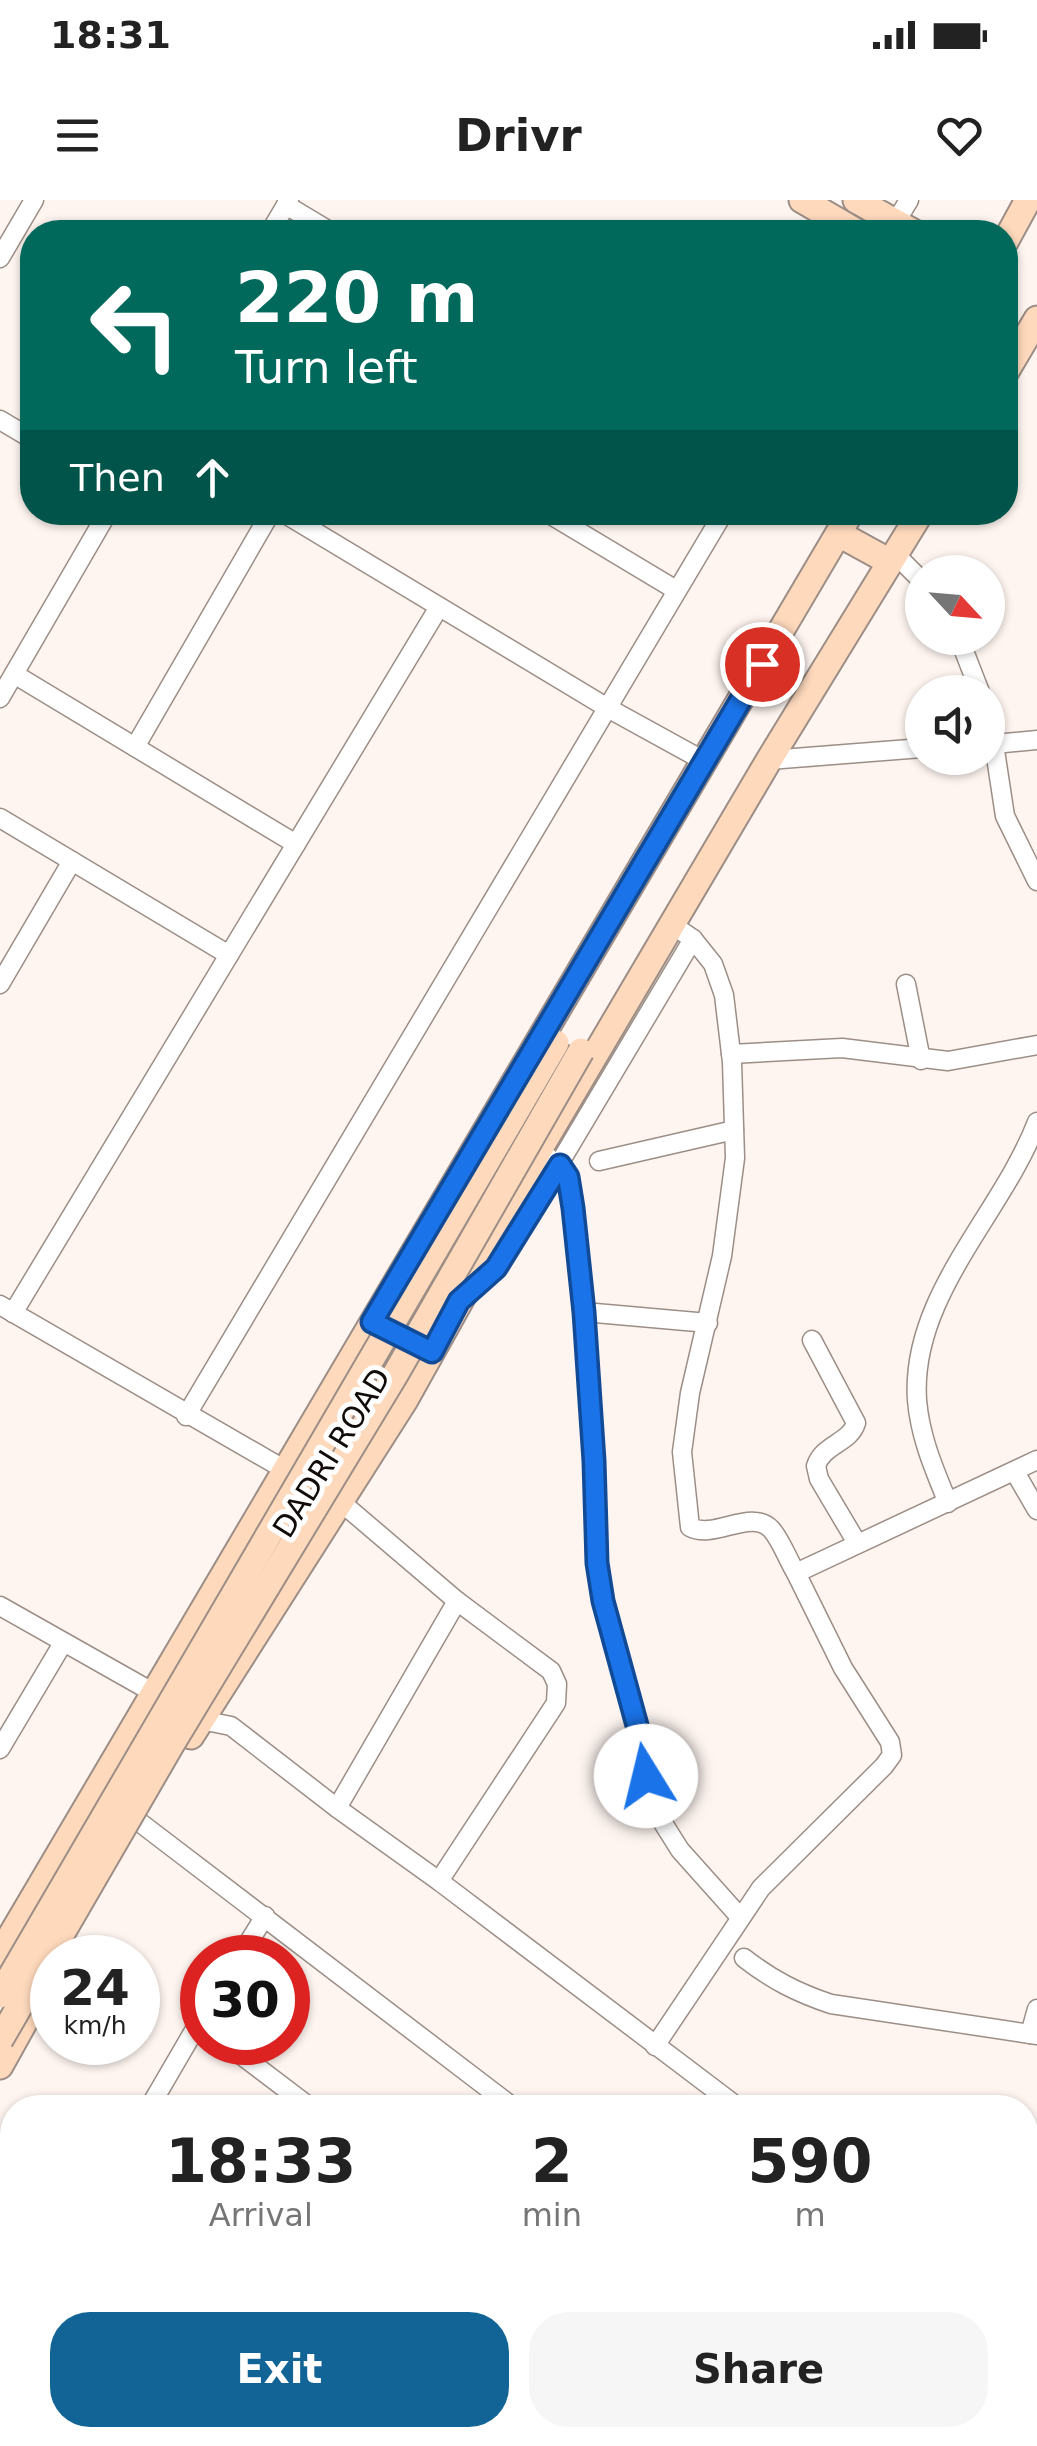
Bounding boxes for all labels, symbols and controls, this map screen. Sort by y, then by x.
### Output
text: 18:31 [50,13,171,57]
icon: menu [50,108,105,163]
icon: heart [932,108,987,163]
text: Drivr [455,109,582,162]
text: 220 m [235,257,478,339]
icon: left [70,260,200,390]
text: Turn left [235,341,418,394]
icon: ahead [185,450,240,505]
text: Then [70,456,165,500]
north arrow [905,555,1005,655]
map controls [905,555,1005,775]
pin [720,622,805,707]
icon: arrive [735,637,790,692]
button: sound [905,675,1005,775]
street label: DADRI ROAD [266,1362,398,1544]
position arrow [594,1724,698,1828]
speed limit sign: 30 [180,1935,310,2065]
text: 24 [60,1959,130,2017]
text: km/h [63,2011,127,2040]
text: 18:33 [165,2126,356,2196]
text: 2 [531,2126,573,2196]
text: 590 [747,2126,873,2196]
text: Arrival [209,2196,313,2234]
text: min [522,2196,582,2234]
text: m [794,2196,826,2234]
button: Exit [50,2312,509,2427]
button: Share [529,2312,988,2427]

